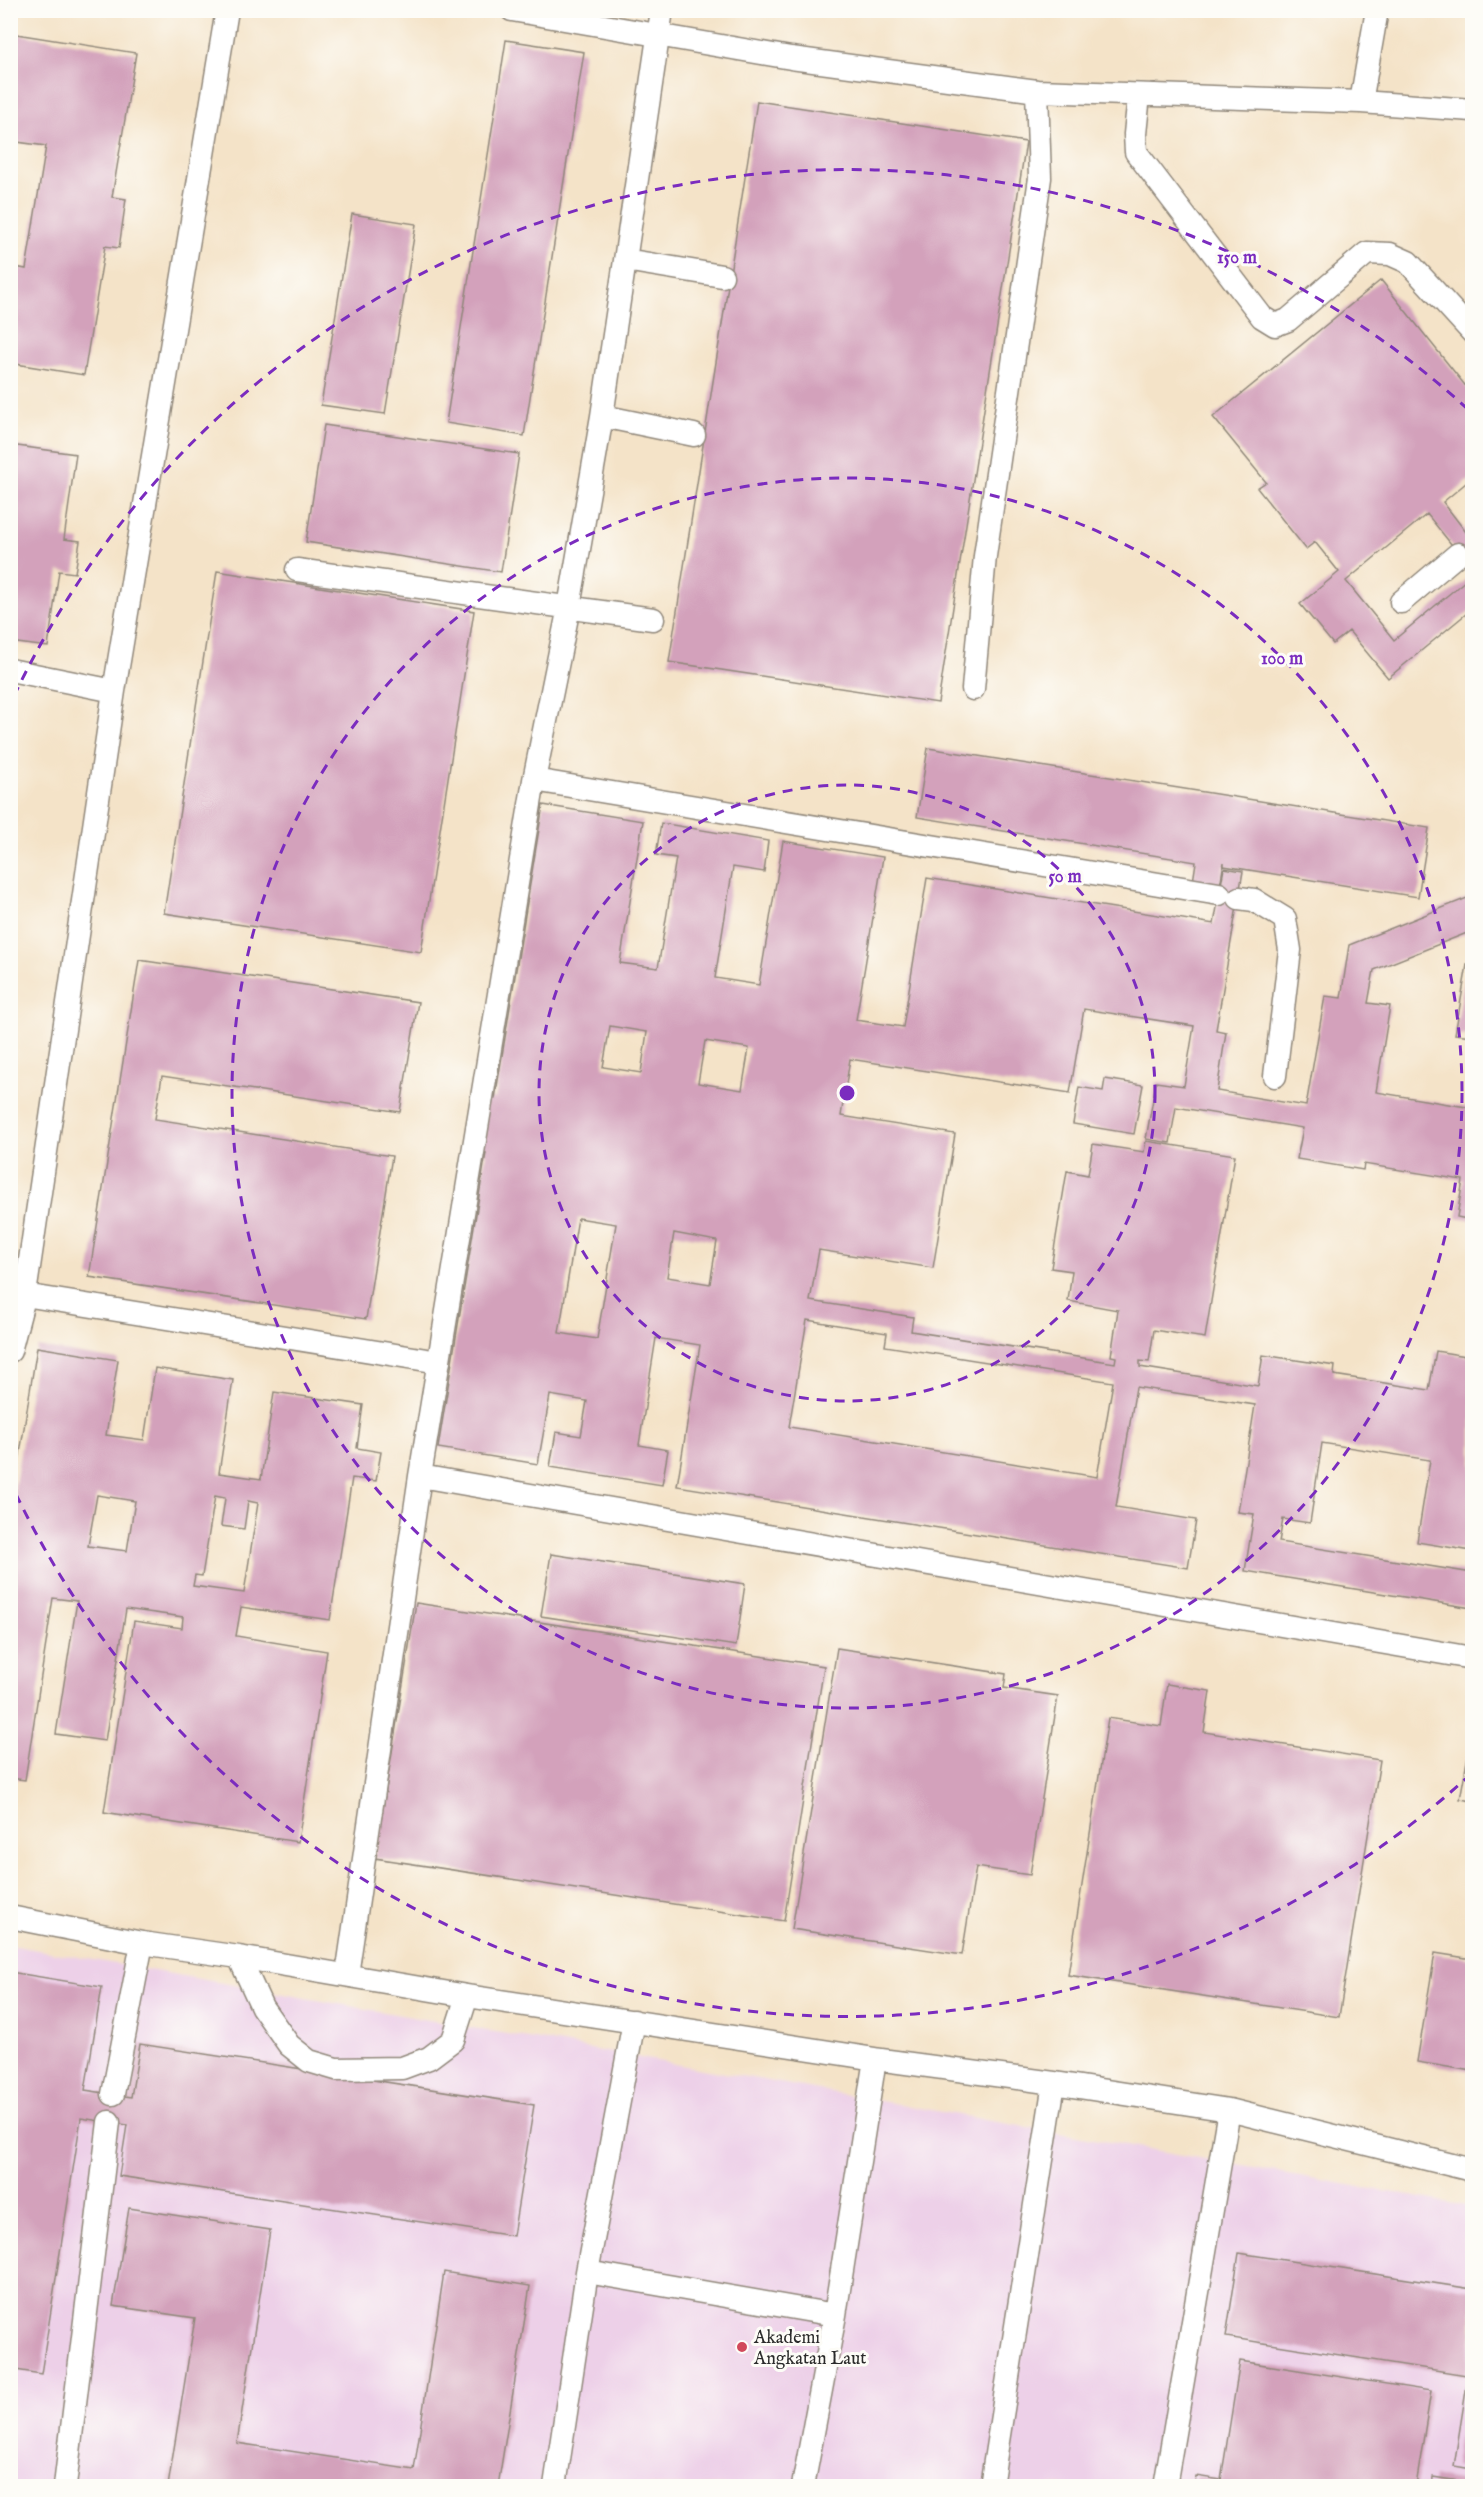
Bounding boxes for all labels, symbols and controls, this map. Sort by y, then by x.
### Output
text: 150 m [1217,247,1257,270]
text: 100 m [1261,648,1303,671]
text: 50 m [1048,866,1082,889]
centre of rings [837,1083,857,1103]
place label: Akademi Angkatan Laut [753,2327,867,2371]
marker: Akademi Angkatan Laut [735,2340,749,2354]

